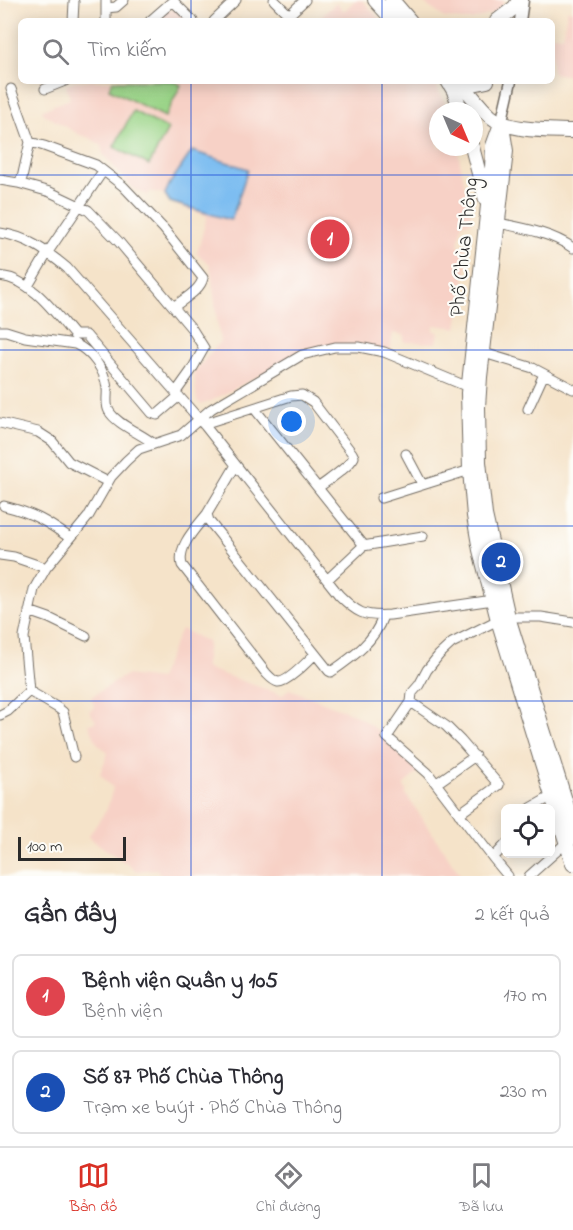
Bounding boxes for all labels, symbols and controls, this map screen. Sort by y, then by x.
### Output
search box [18,18,555,84]
icon: search [39,35,72,68]
text: Tìm kiếm [87,35,167,67]
north arrow [429,102,483,156]
street label: Phố Chùa Thông [443,176,489,319]
pin: 1 [310,216,350,262]
your location [277,407,306,436]
pin: 2 [482,540,520,584]
map controls [501,804,555,858]
button: locate [501,804,555,858]
scale bar [18,834,126,862]
text: 100 m [27,835,62,859]
text: Gần đây [24,896,117,934]
text: 2 kết quả [475,901,549,930]
text: Bệnh viện Quân y 105 [83,966,278,998]
text: 1 [42,982,49,1011]
text: 170 m [503,982,547,1011]
text: Bệnh viện [83,998,163,1027]
text: Số 87 Phố Chùa Thông [83,1062,283,1094]
text: 2 [41,1078,50,1107]
text: 230 m [500,1078,547,1107]
text: Trạm xe buýt · Phố Chùa Thông [83,1094,342,1123]
tab: Bản đồ [69,1159,117,1219]
tab: Chỉ đường [256,1159,321,1219]
tab: Đã lưu [459,1159,504,1219]

